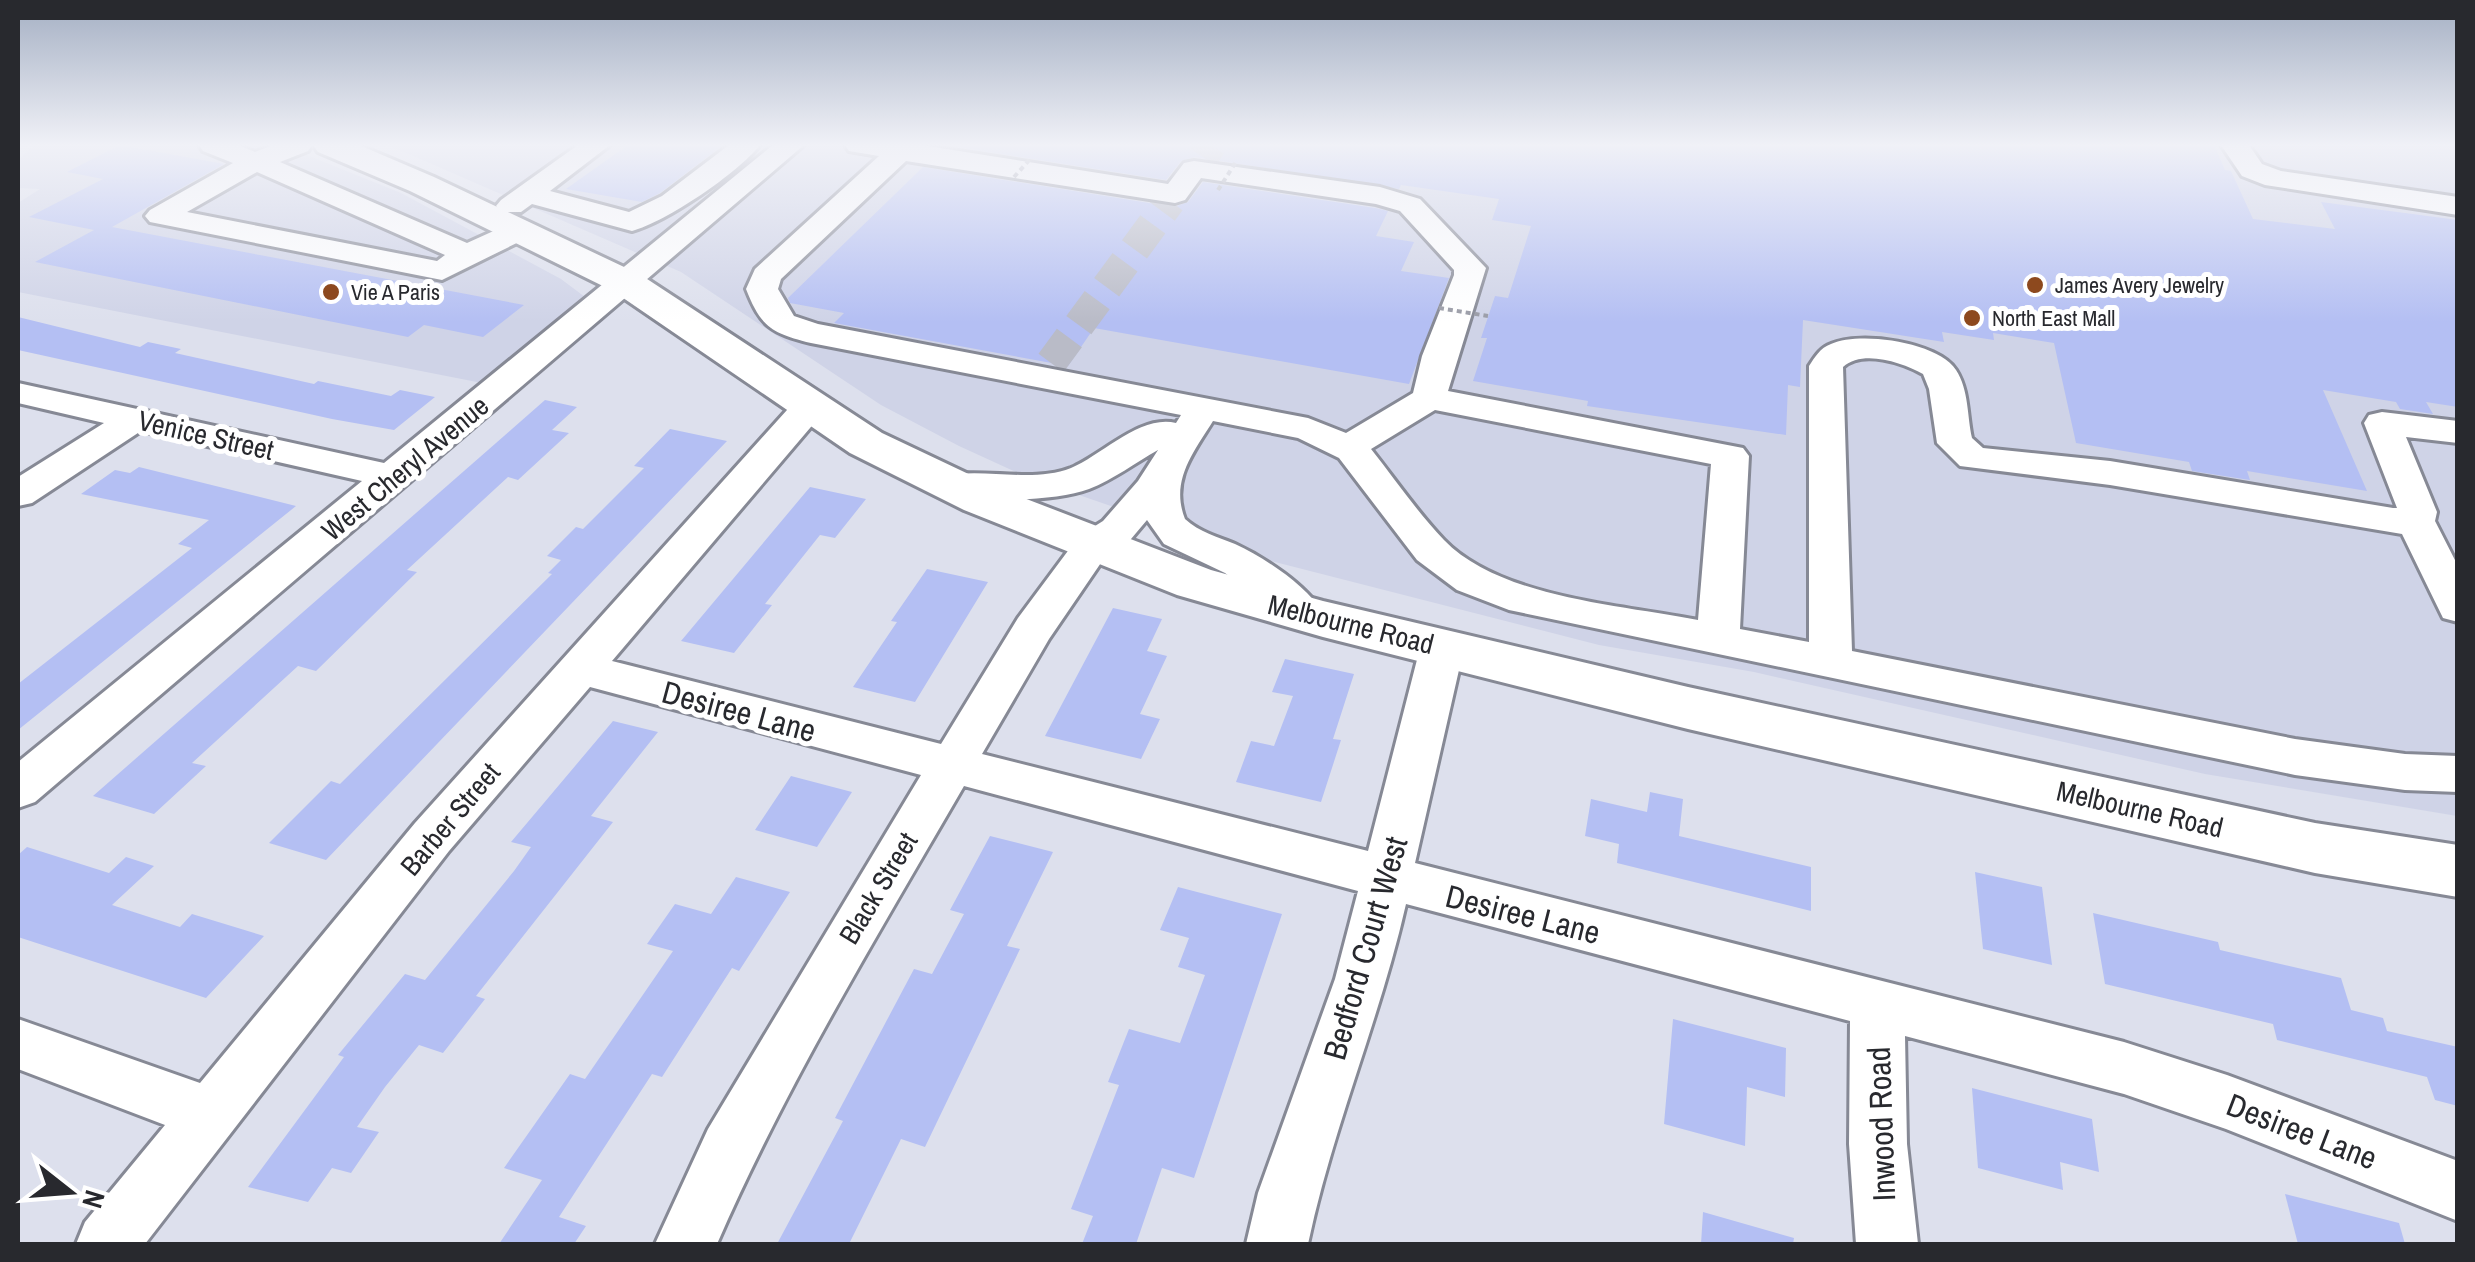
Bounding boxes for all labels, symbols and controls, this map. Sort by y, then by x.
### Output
place label: James Avery Jewelry [2055,270,2224,300]
marker: James Avery Jewelry [2024,274,2046,296]
place label: Vie A Paris [351,277,440,307]
marker: Vie A Paris [320,281,342,303]
place label: North East Mall [1992,303,2115,333]
marker: North East Mall [1961,307,1983,329]
street label: West Cheryl Avenue [313,387,497,549]
street label: Venice Street [135,401,277,469]
street label: Melbourne Road [1264,585,1438,663]
street label: Desiree Lane [657,670,821,752]
street label: Barber Street [392,754,508,884]
street label: Melbourne Road [2053,771,2227,847]
street label: Black Street [830,825,926,951]
street label: Bedford Court West [1313,832,1417,1064]
street label: Desiree Lane [1441,874,1605,954]
street label: Inwood Road [1857,1046,1905,1202]
street label: Desiree Lane [2221,1083,2383,1179]
north arrow [20,1142,120,1242]
text: N [73,1186,115,1213]

